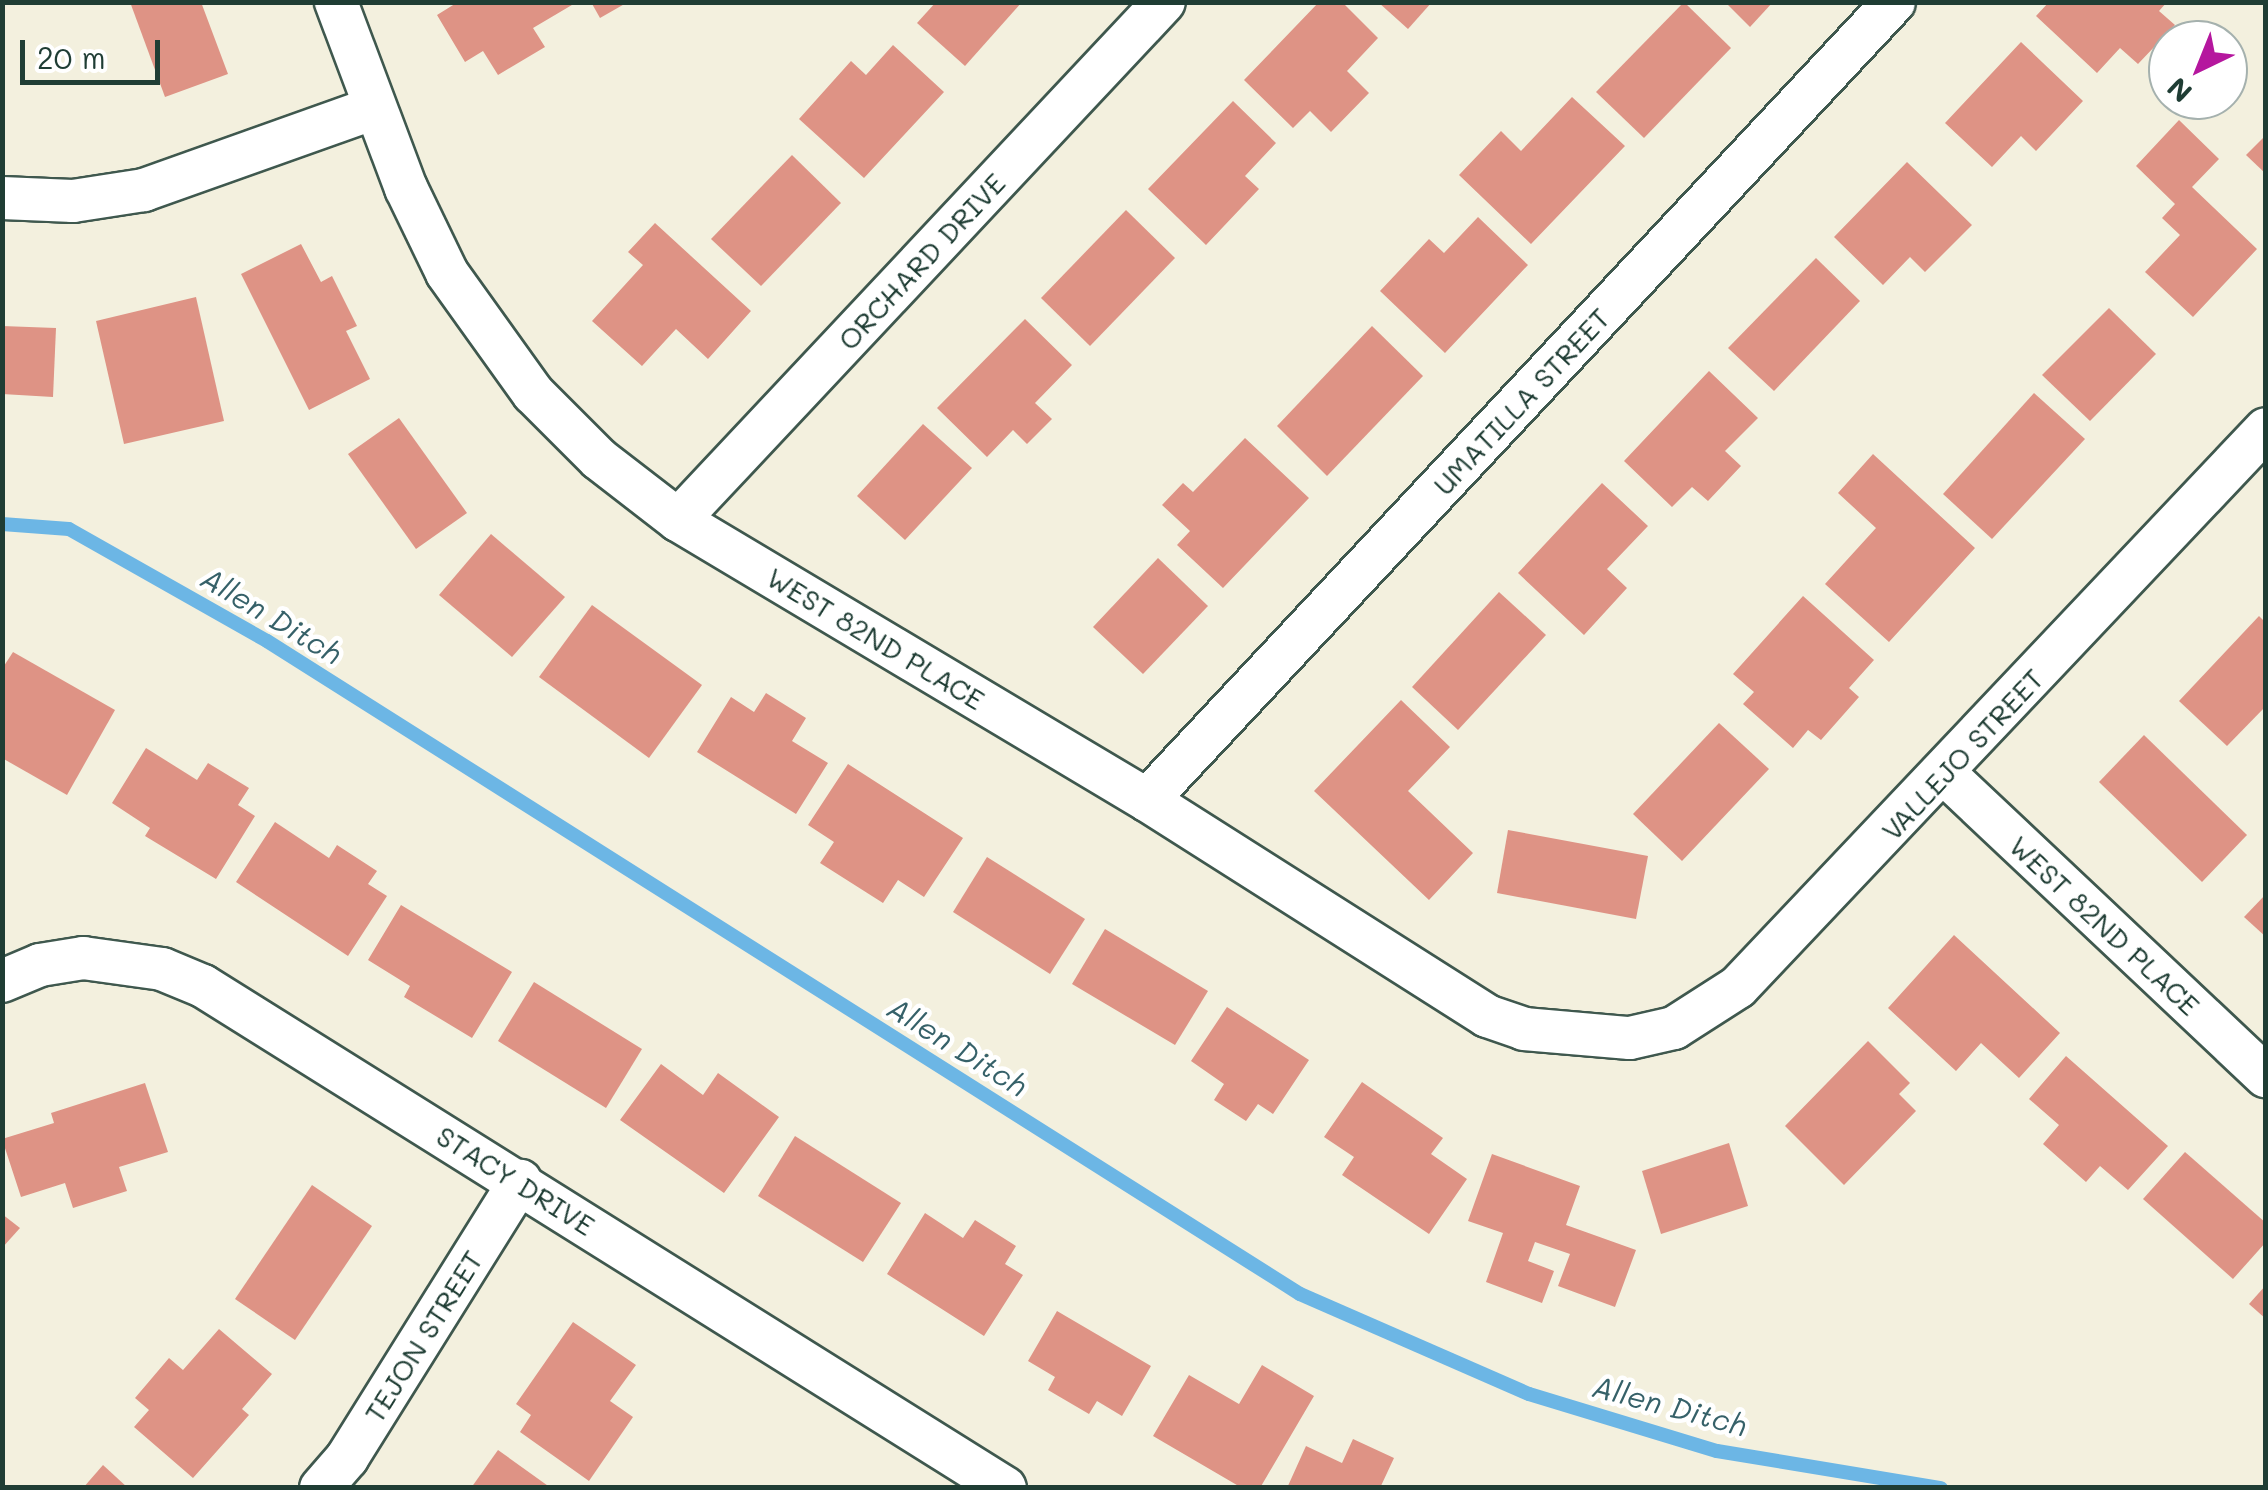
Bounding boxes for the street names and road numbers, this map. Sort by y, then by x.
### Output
street label: ORCHARD DRIVE [831,166,1011,356]
street label: UMATILLA STREET [1426,301,1616,501]
street label: WEST 82ND PLACE [761,560,991,716]
street label: VALLEJO STREET [1874,661,2050,847]
street label: WEST 82ND PLACE [2003,828,2207,1022]
street label: STACY DRIVE [431,1118,601,1242]
street label: TEJON STREET [357,1244,489,1428]

